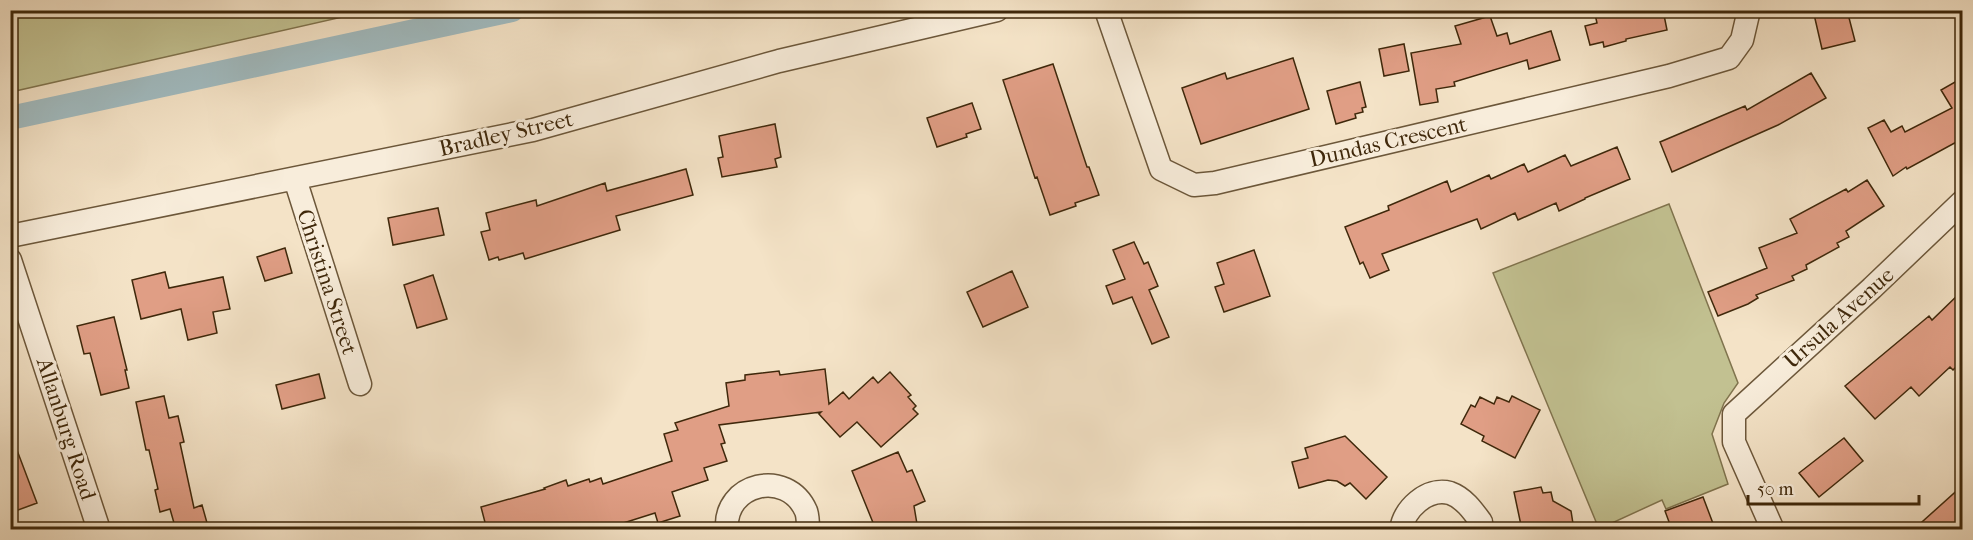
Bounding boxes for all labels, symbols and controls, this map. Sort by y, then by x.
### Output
street label: Bradley Street [436,106,576,162]
street label: Dundas Crescent [1307,111,1469,173]
street label: Christina Street [291,206,363,358]
street label: Ursula Avenue [1779,262,1899,374]
street label: Allanburg Road [30,354,102,504]
scale bar [1748,468,1919,506]
text: 50 m [1757,479,1794,500]

